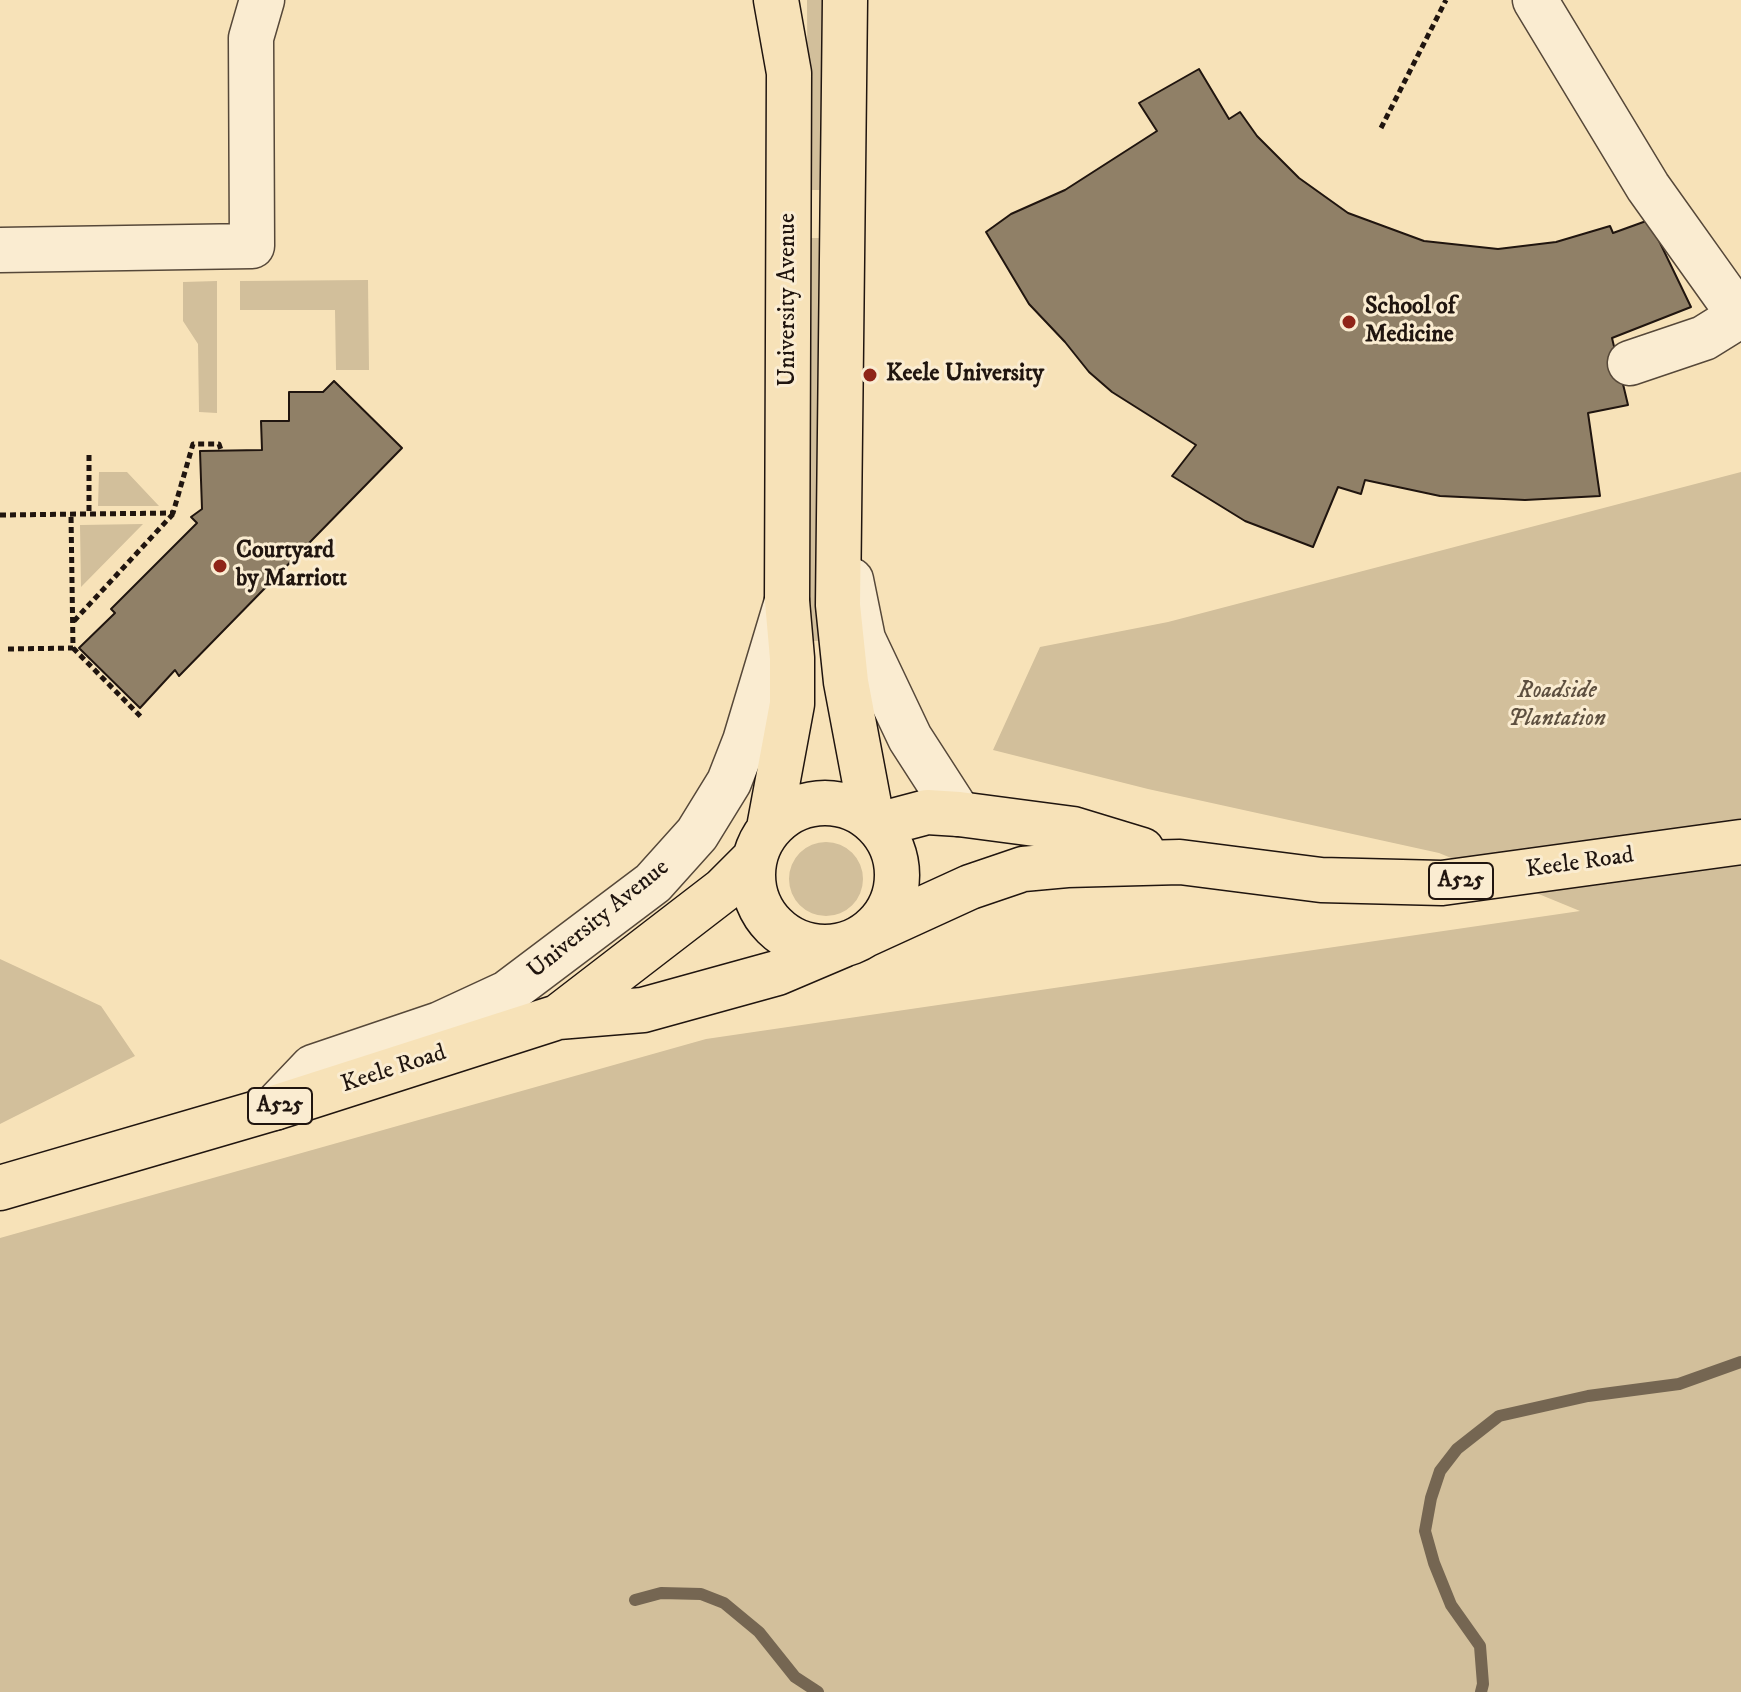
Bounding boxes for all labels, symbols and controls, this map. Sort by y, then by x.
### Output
street label: University Avenue [775,213,803,387]
place label: School of Medicine [1365,294,1455,350]
marker: School of Medicine [1340,313,1358,331]
place label: Keele University [886,361,1044,389]
marker: Keele University [861,366,879,384]
place label: Courtyard by Marriott [236,538,347,594]
marker: Courtyard by Marriott [211,557,229,575]
park label: Roadside Plantation [1508,678,1606,734]
street label: Keele Road [1524,842,1636,886]
street label: University Avenue [522,854,676,986]
road number: A525 [1429,863,1493,899]
street label: Keele Road [338,1040,450,1100]
road number: A525 [248,1088,312,1124]

